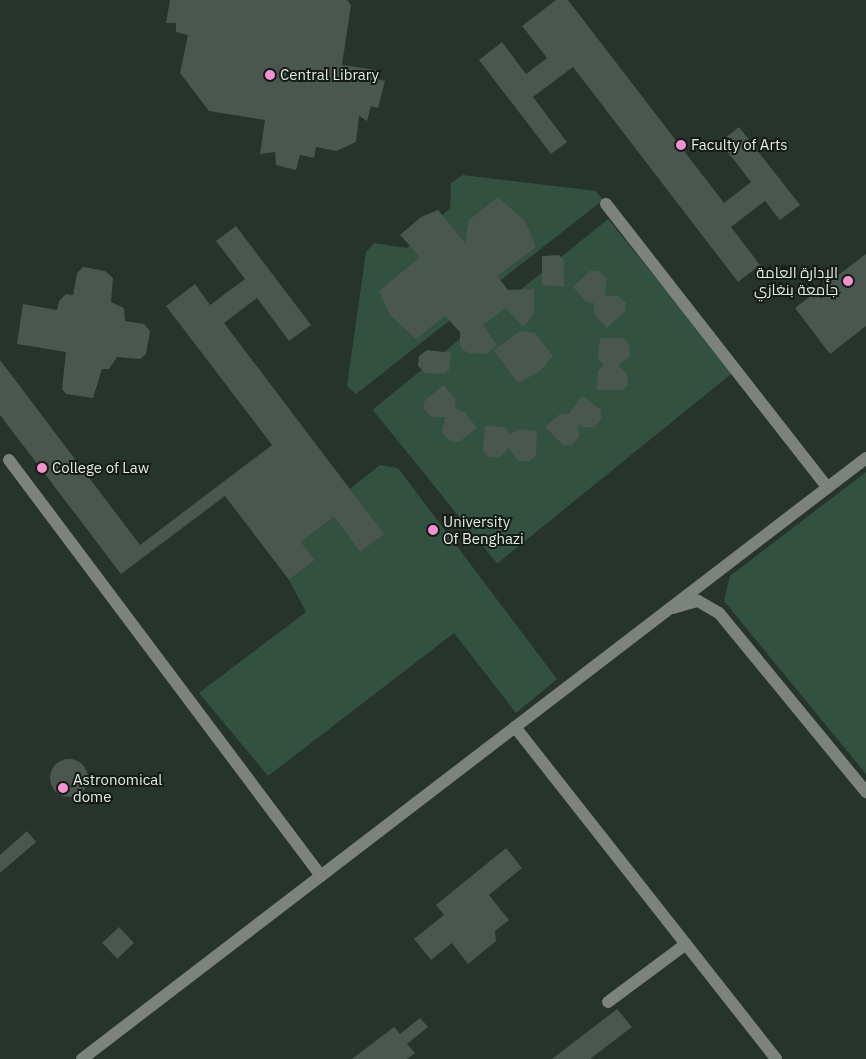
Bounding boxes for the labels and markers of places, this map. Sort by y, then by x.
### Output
place label: Central Library [280,66,379,84]
marker: Central Library [264,69,276,81]
place label: Faculty of Arts [691,136,788,154]
marker: Faculty of Arts [675,139,687,151]
place label: الإدارة العامة جامعة بنغازي [754,263,838,298]
marker: الإدارة العامة جامعة بنغازي [842,275,854,287]
place label: College of Law [52,459,149,477]
marker: College of Law [36,462,48,474]
place label: University Of Benghazi [443,512,524,547]
marker: University Of Benghazi [427,524,439,536]
place label: Astronomical dome [73,770,162,805]
marker: Astronomical dome [57,782,69,794]

